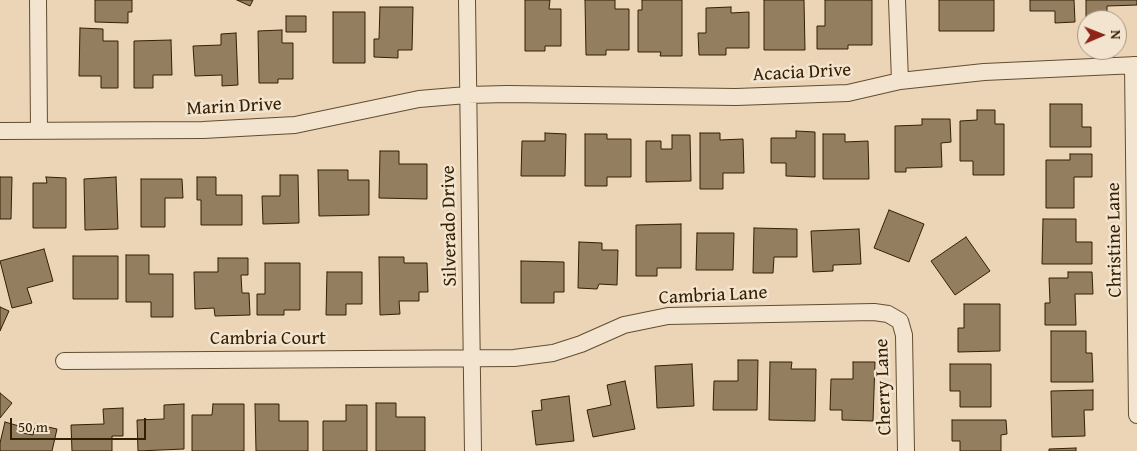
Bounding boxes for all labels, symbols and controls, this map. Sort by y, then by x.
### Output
north arrow [1077,10,1127,60]
text: N [1106,30,1126,40]
street label: Acacia Drive [752,59,852,87]
street label: Marin Drive [186,93,282,121]
street label: Silverado Drive [438,165,462,287]
street label: Christine Lane [1103,182,1127,298]
street label: Cambria Lane [658,282,768,310]
street label: Cambria Court [210,328,326,350]
street label: Cherry Lane [871,338,897,436]
scale bar [12,408,149,440]
text: 50 m [18,416,48,437]

